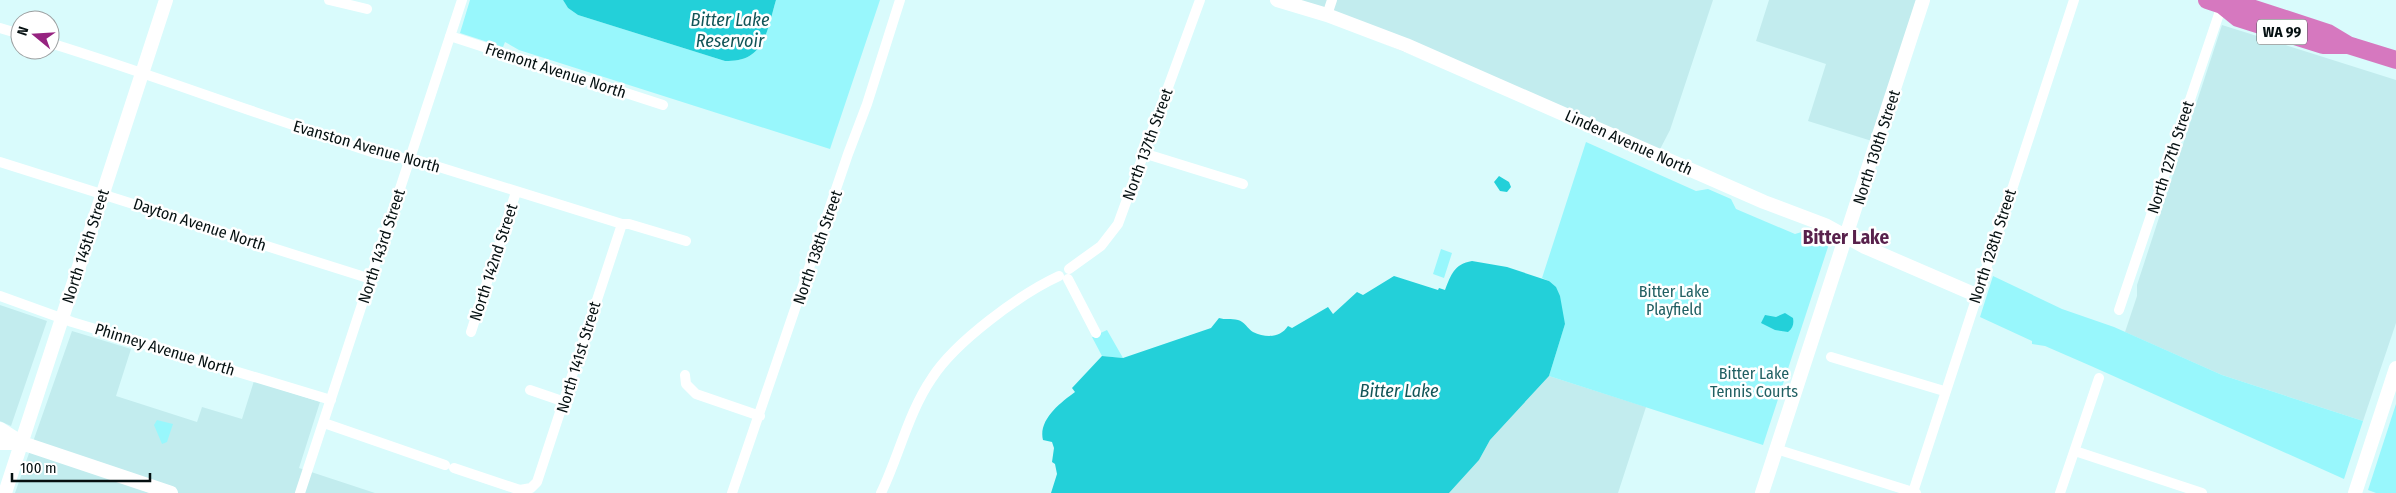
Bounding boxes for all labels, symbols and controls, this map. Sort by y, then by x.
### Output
water label: Bitter Lake Reservoir [691,9,770,52]
north arrow [10,10,60,60]
road number: WA 99 [2257,20,2307,44]
text: N [14,25,32,38]
street label: Fremont Avenue North [483,39,629,102]
street label: North 137th Street [1118,85,1177,203]
street label: North 130th Street [1849,87,1904,207]
street label: North 127th Street [2143,98,2198,216]
street label: Linden Avenue North [1562,106,1695,179]
street label: Evanston Avenue North [291,116,443,177]
street label: North 145th Street [58,186,113,306]
street label: North 143rd Street [354,186,409,306]
street label: North 128th Street [1965,186,2020,306]
street label: North 138th Street [789,187,846,307]
street label: Dayton Avenue North [131,194,269,255]
street label: North 142nd Street [466,200,522,323]
district label: Bitter Lake [1803,226,1890,249]
park label: Bitter Lake Playfield [1639,282,1709,319]
street label: North 141st Street [552,298,605,415]
street label: Phinney Avenue North [93,319,237,380]
park label: Bitter Lake Tennis Courts [1710,364,1798,401]
water label: Bitter Lake [1360,380,1439,402]
scale bar [12,450,150,482]
text: 100 m [20,459,57,477]

